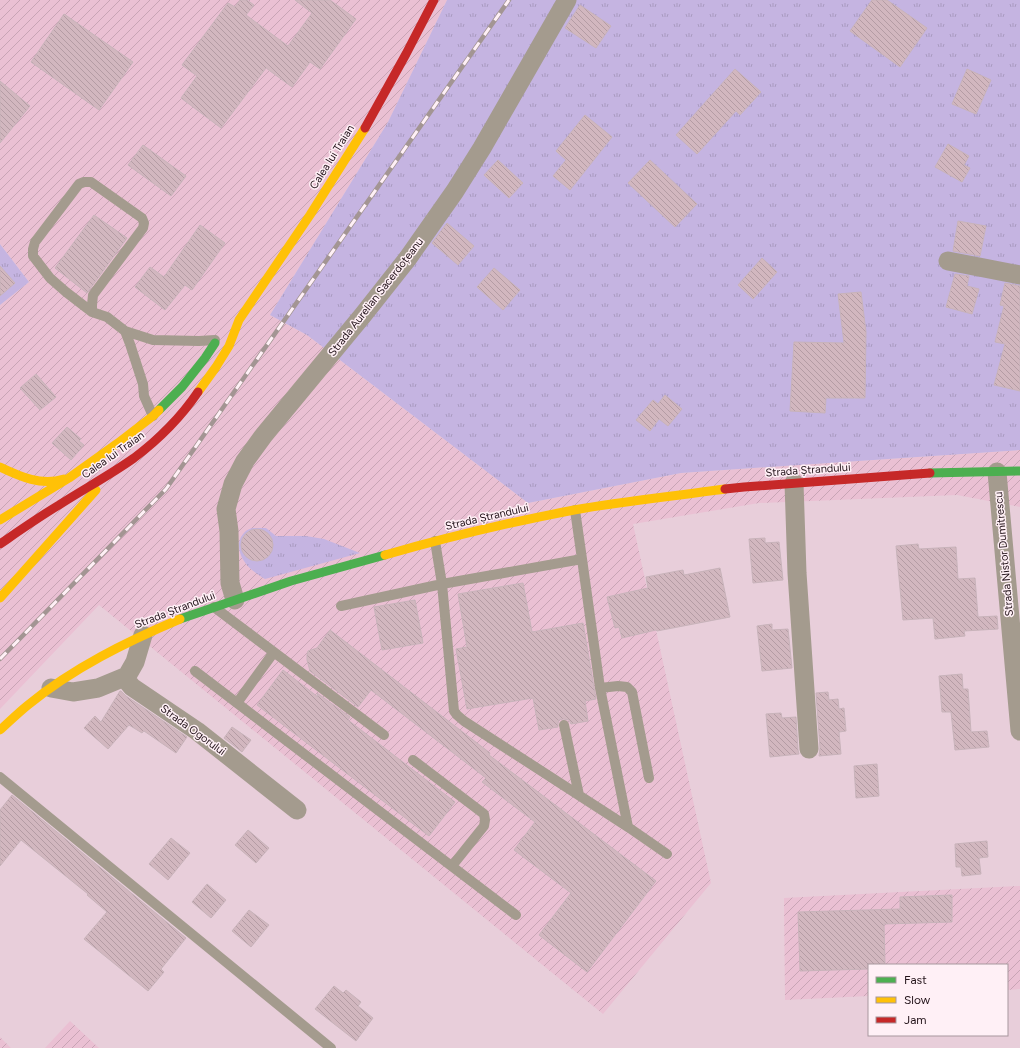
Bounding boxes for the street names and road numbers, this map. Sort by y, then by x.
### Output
street label: Calea lui Traian [307,122,357,192]
street label: Strada Aurelian Sacerdoțeanu [326,235,426,359]
street label: Calea lui Traian [79,429,147,481]
street label: Strada Ștrandului [765,461,851,479]
street label: Strada Nistor Dumitrescu [992,491,1016,617]
street label: Strada Ștrandului [444,501,530,533]
street label: Strada Ștrandului [133,589,217,631]
street label: Strada Ogorului [158,702,228,758]

